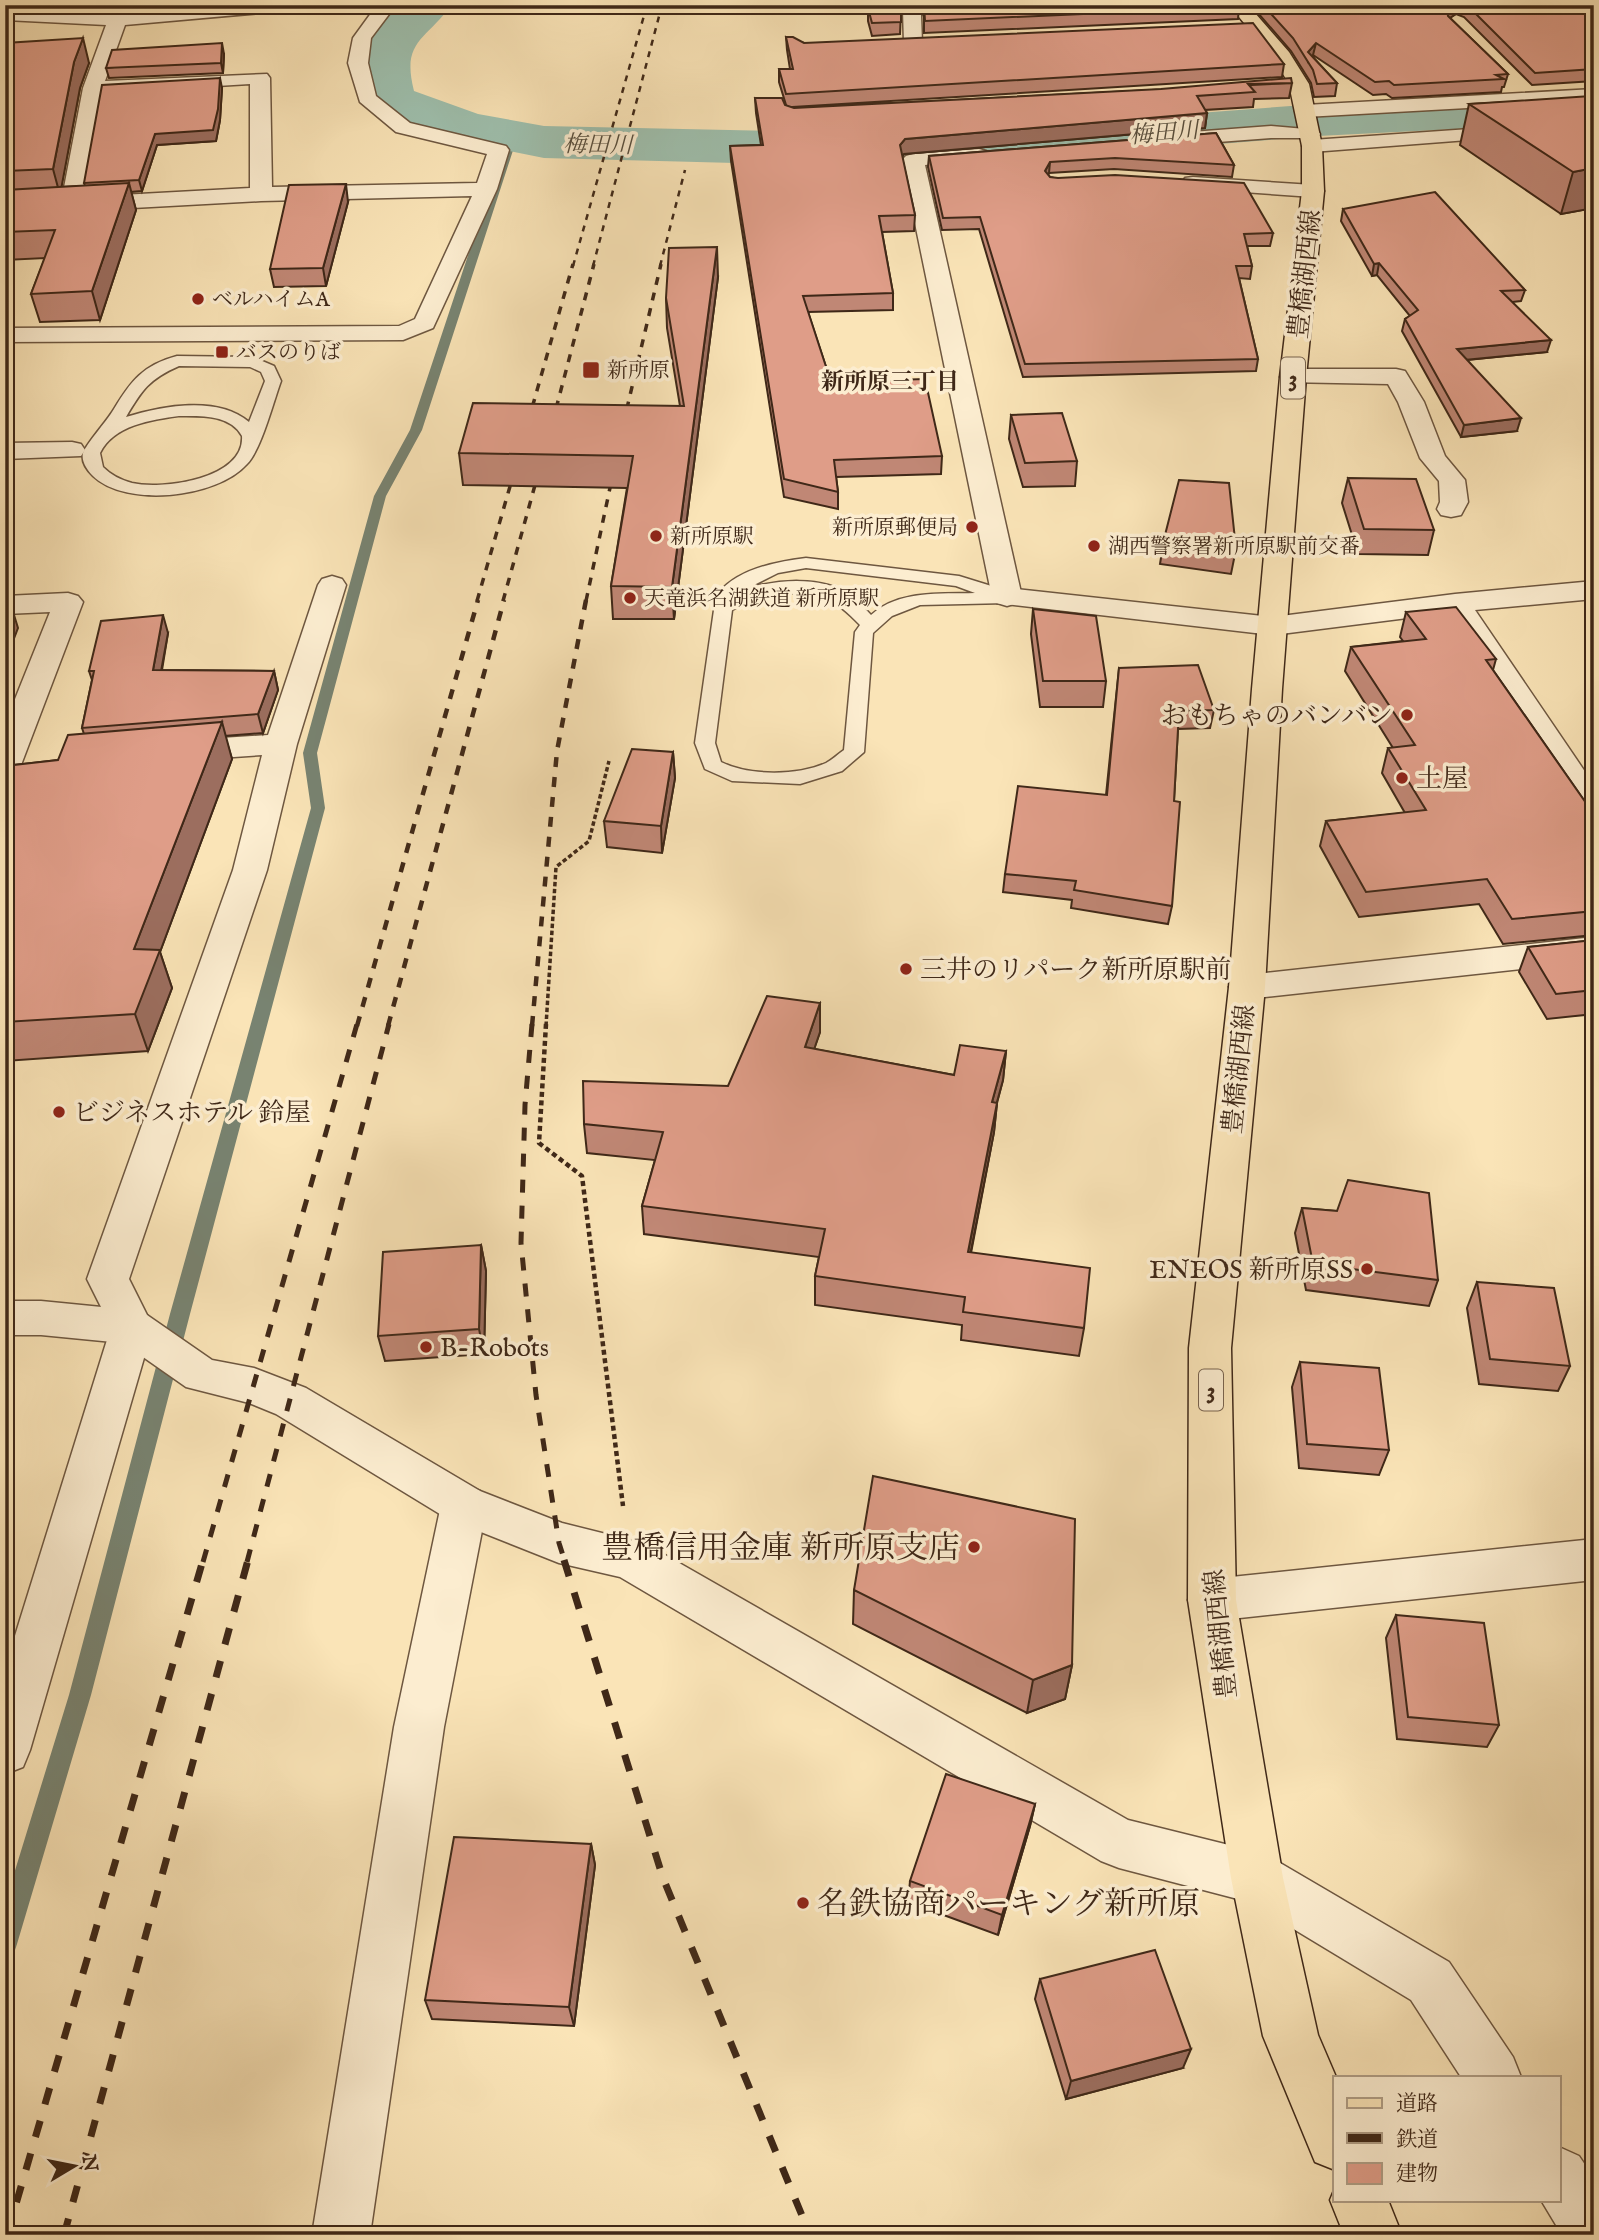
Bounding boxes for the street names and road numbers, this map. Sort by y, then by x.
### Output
street label: 豊橋湖西線 [1282,208,1329,341]
road number: 3 [1281,358,1305,398]
street label: 豊橋湖西線 [1216,1003,1263,1136]
road number: 3 [1199,1370,1223,1410]
street label: 豊橋湖西線 [1198,1567,1245,1700]

